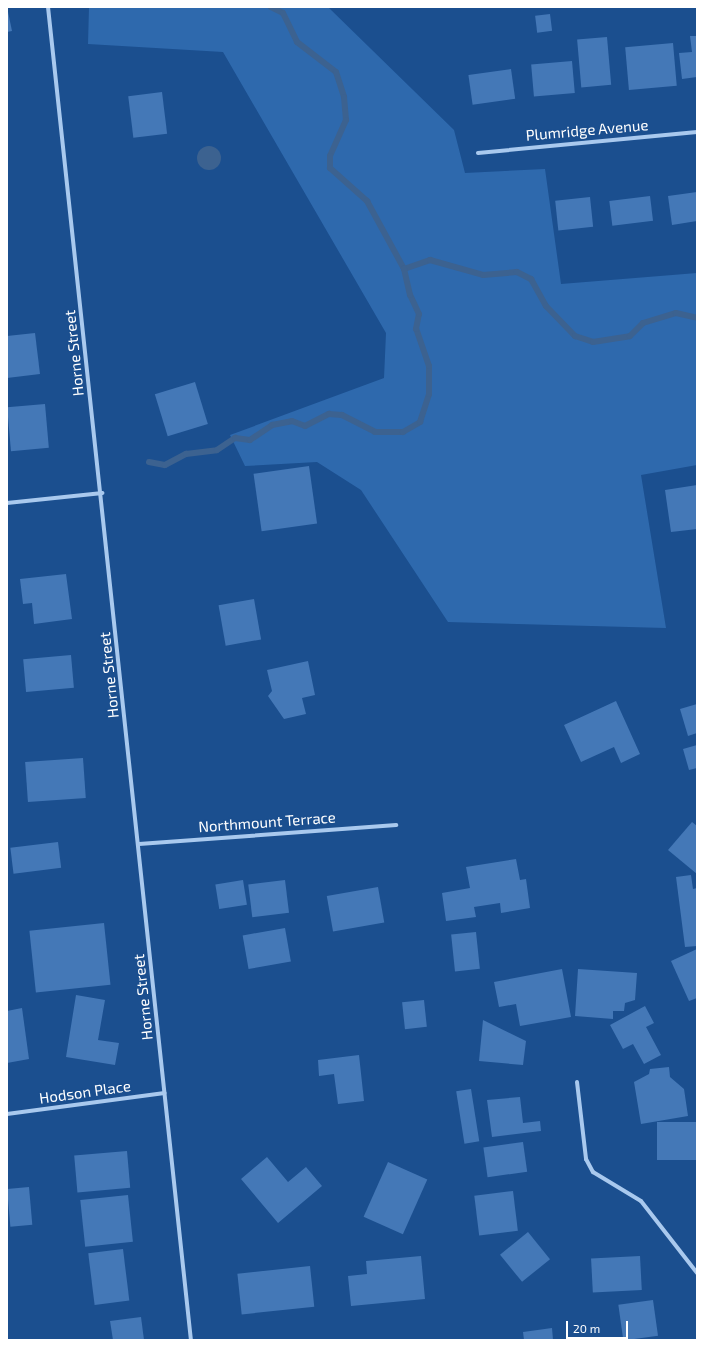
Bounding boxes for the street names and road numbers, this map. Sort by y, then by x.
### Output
street label: Plumridge Avenue [525,116,649,144]
street label: Horne Street [61,309,87,397]
street label: Horne Street [96,631,122,719]
street label: Northmount Terrace [197,808,337,836]
street label: Horne Street [130,953,156,1041]
street label: Hodson Place [38,1077,132,1107]

